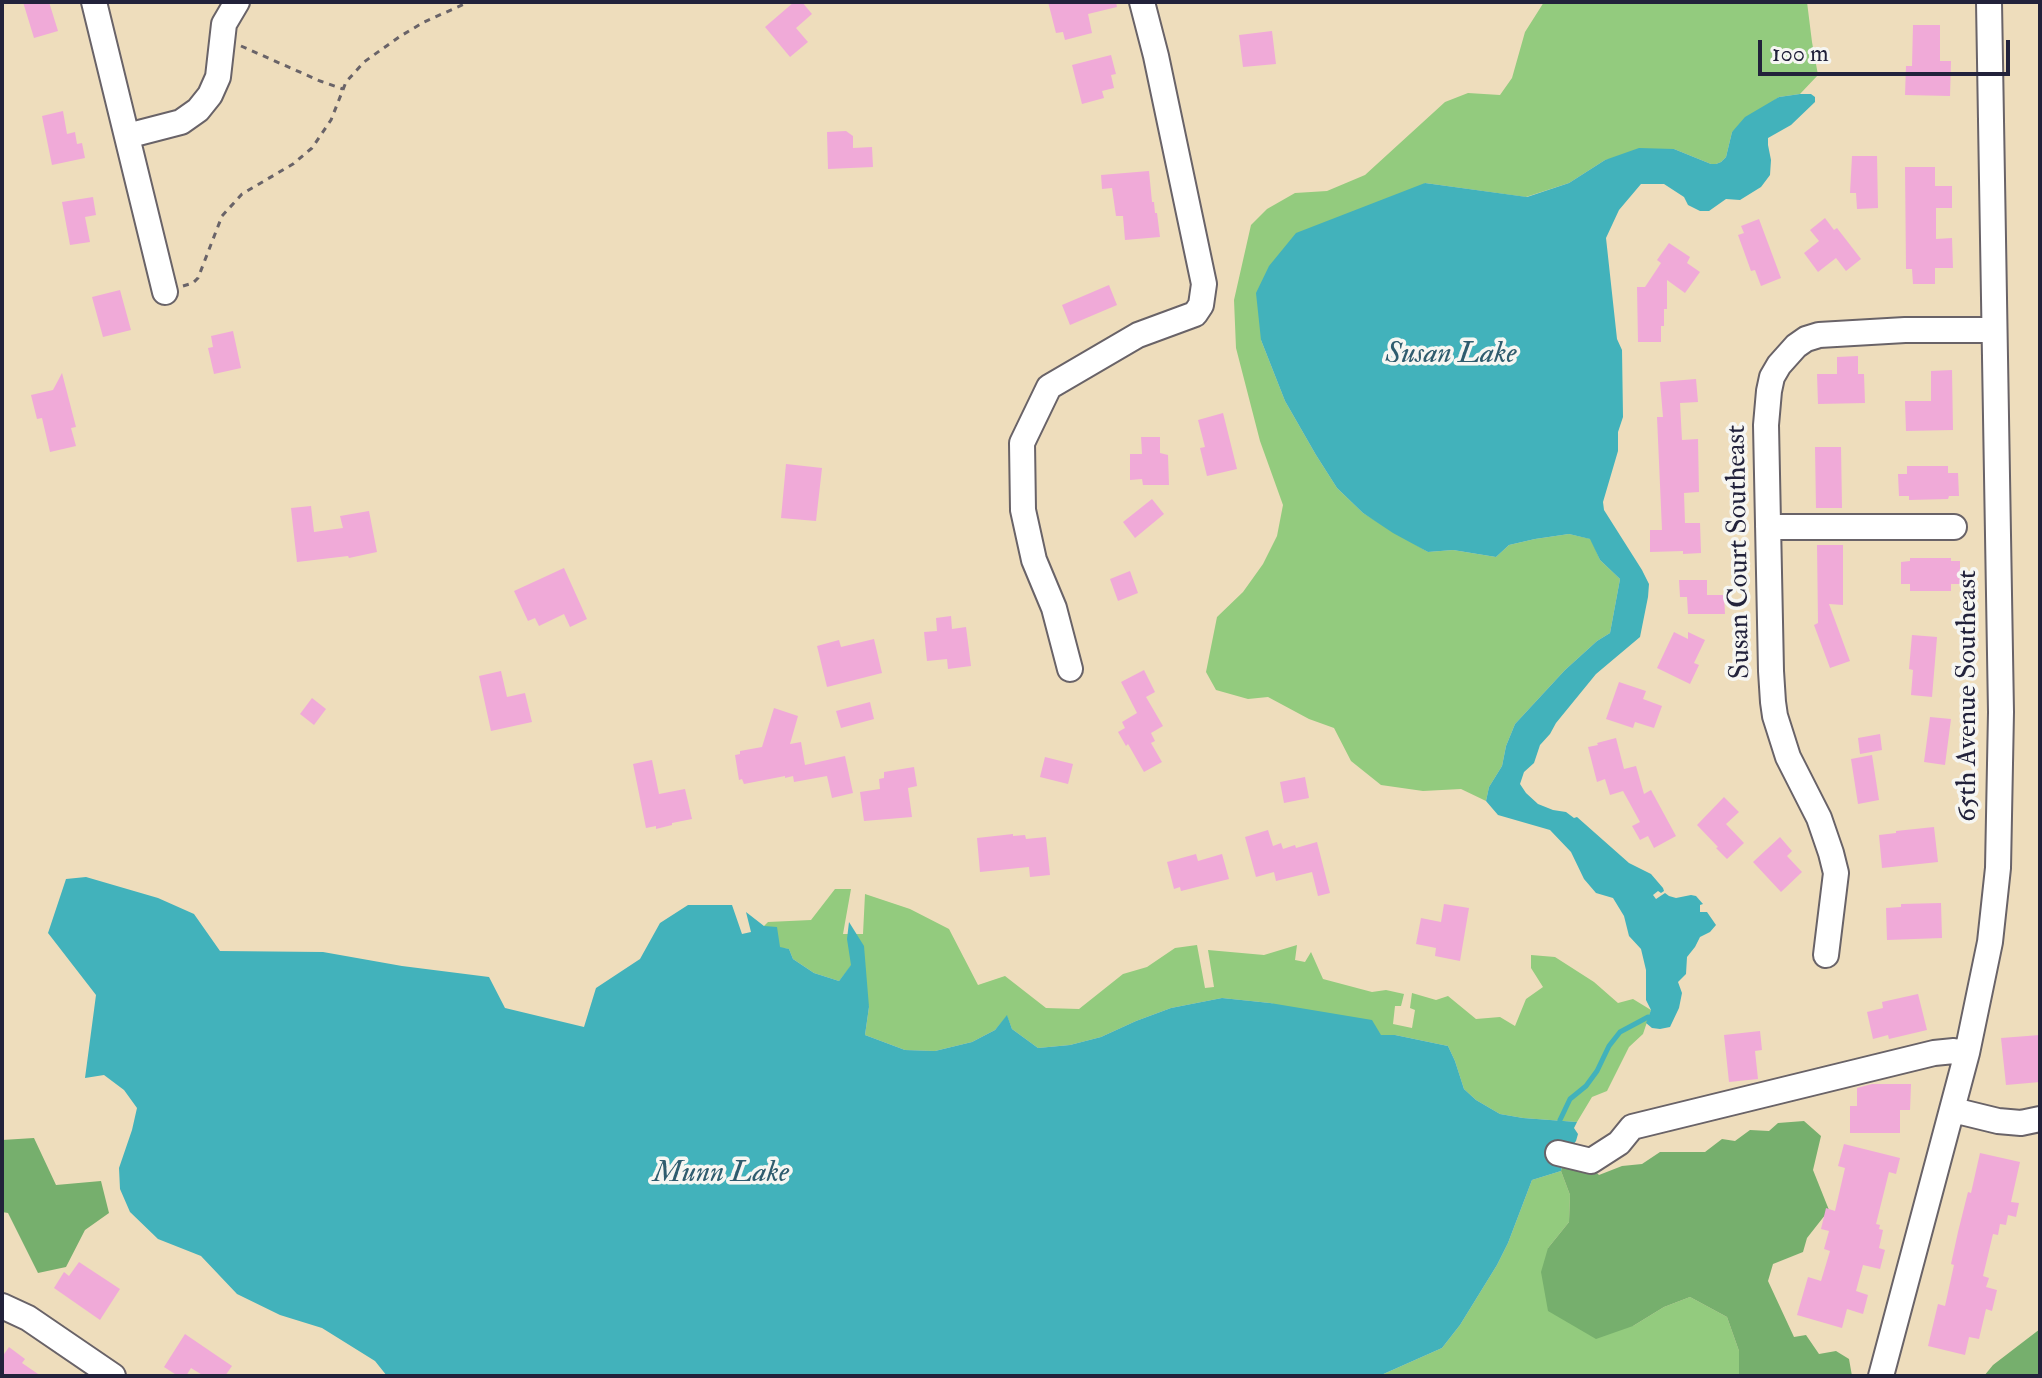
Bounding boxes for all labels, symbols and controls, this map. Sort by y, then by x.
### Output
scale bar [1762,24,2014,74]
text: 100 m [1772,38,1829,69]
water label: Susan Lake [1385,338,1517,374]
street label: Susan Court Southeast [1721,425,1759,679]
street label: 65th Avenue Southeast [1952,570,1986,822]
water label: Munn Lake [653,1157,789,1193]

